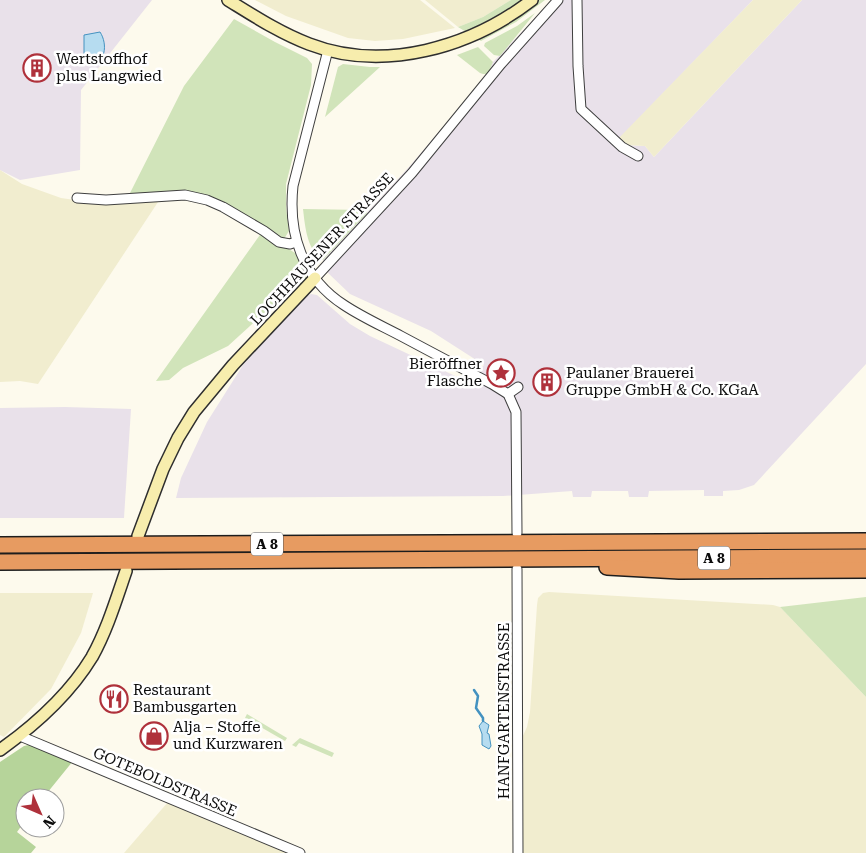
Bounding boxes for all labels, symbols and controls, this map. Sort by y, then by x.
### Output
place label: Wertstoffhof plus Langwied [56,50,162,85]
building icon: Wertstoffhof plus Langwied [22,53,52,83]
street label: LOCHHAUSENER STRASSE [246,169,398,329]
place label: Bieröffner Flasche [409,355,482,390]
place icon: Bieröffner Flasche [486,358,516,388]
place label: Paulaner Brauerei Gruppe GmbH & Co. KGaA [566,364,759,399]
building icon: Paulaner Brauerei Gruppe GmbH & Co. KGaA [532,367,562,397]
road number: A 8 [251,532,283,556]
road number: A 8 [698,546,730,570]
street label: HANFGARTENSTRASSE [495,623,513,799]
place label: Restaurant Bambusgarten [133,681,237,716]
restaurant icon: Restaurant Bambusgarten [99,684,129,714]
place label: Alja – Stoffe und Kurzwaren [173,718,283,753]
shop icon: Alja – Stoffe und Kurzwaren [139,721,169,751]
street label: GOTEBOLDSTRASSE [90,744,240,820]
north arrow [15,788,65,838]
text: N [40,813,59,832]

